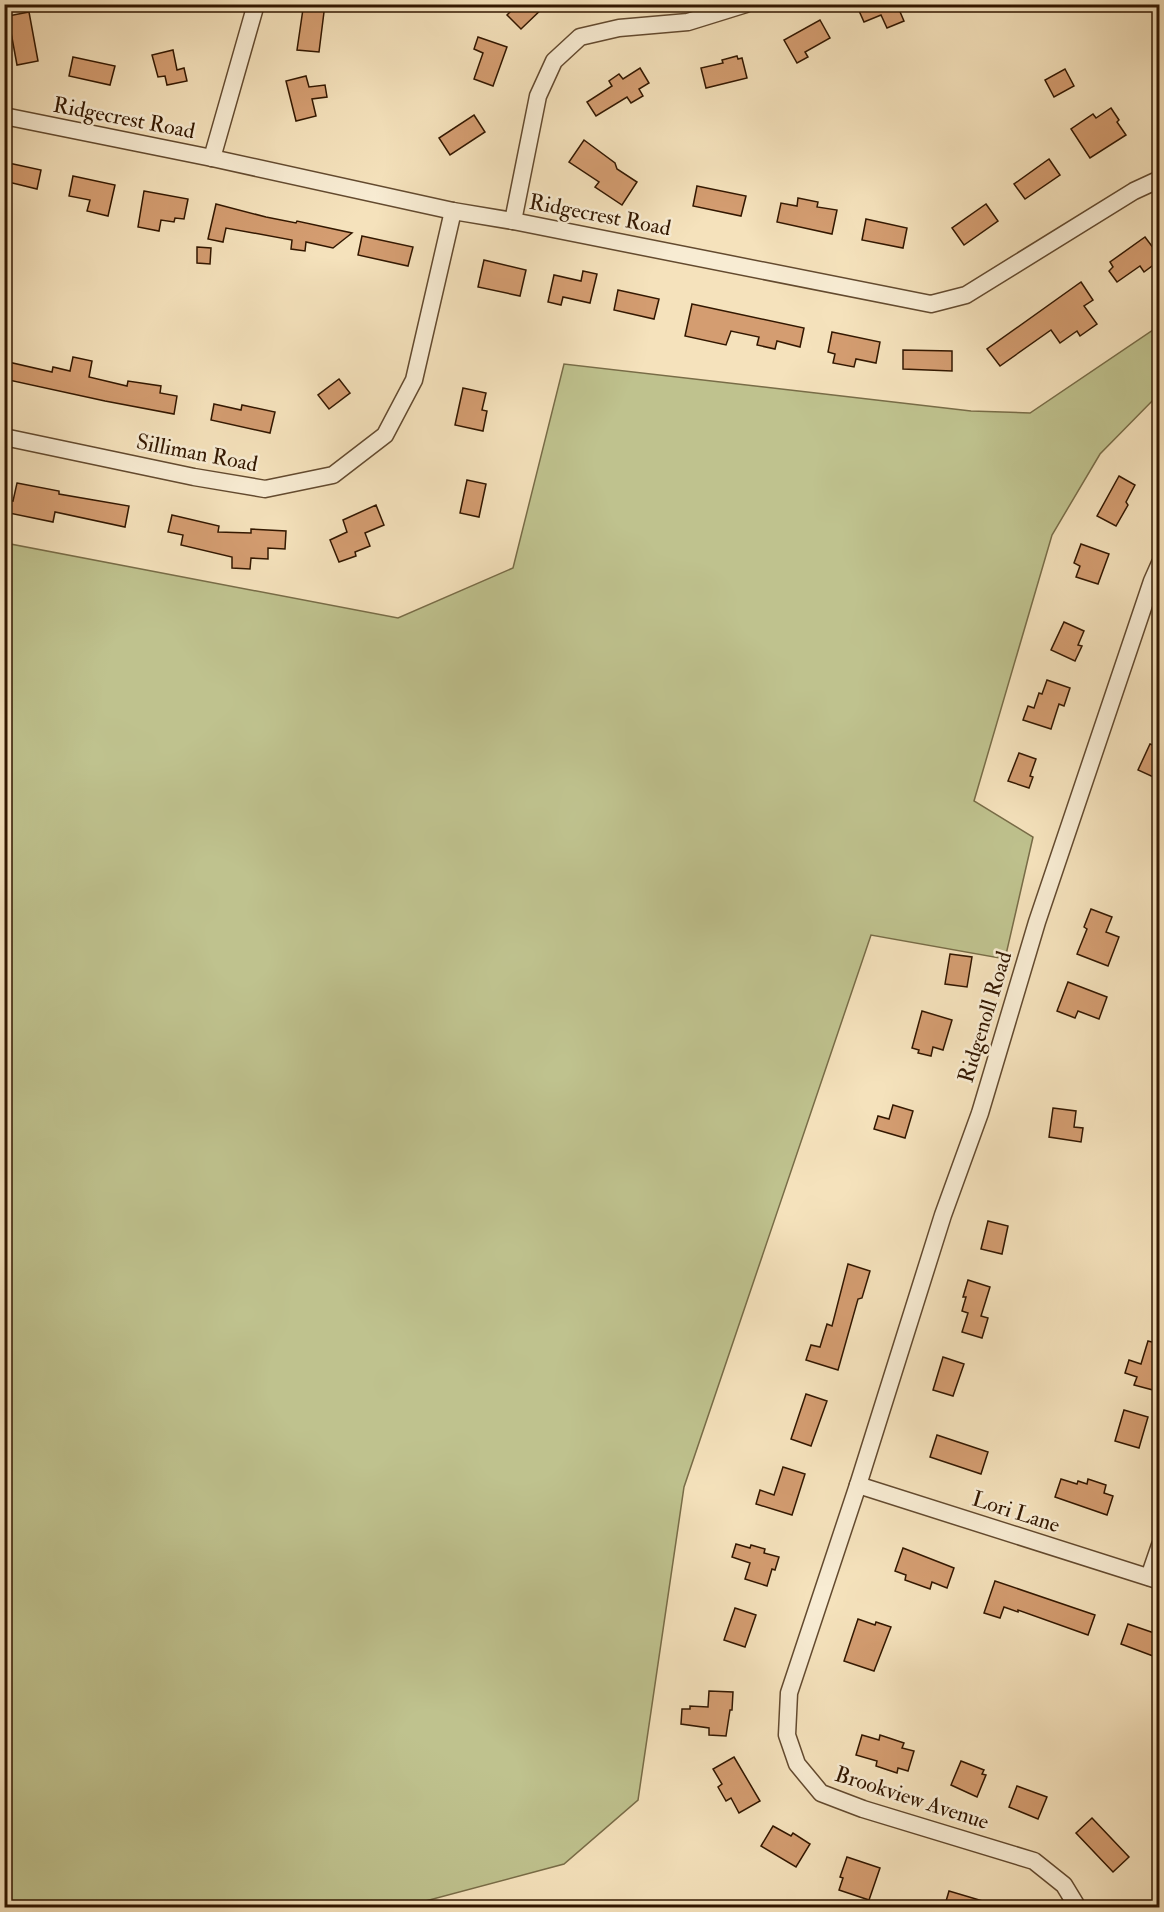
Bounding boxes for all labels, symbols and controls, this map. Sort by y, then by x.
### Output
street label: Ridgecrest Road [51,91,197,145]
street label: Ridgecrest Road [527,188,673,242]
street label: Silliman Road [134,428,260,479]
street label: Ridgenoll Road [952,948,1018,1086]
street label: Lori Lane [968,1485,1064,1539]
street label: Brookview Avenue [831,1760,993,1836]

